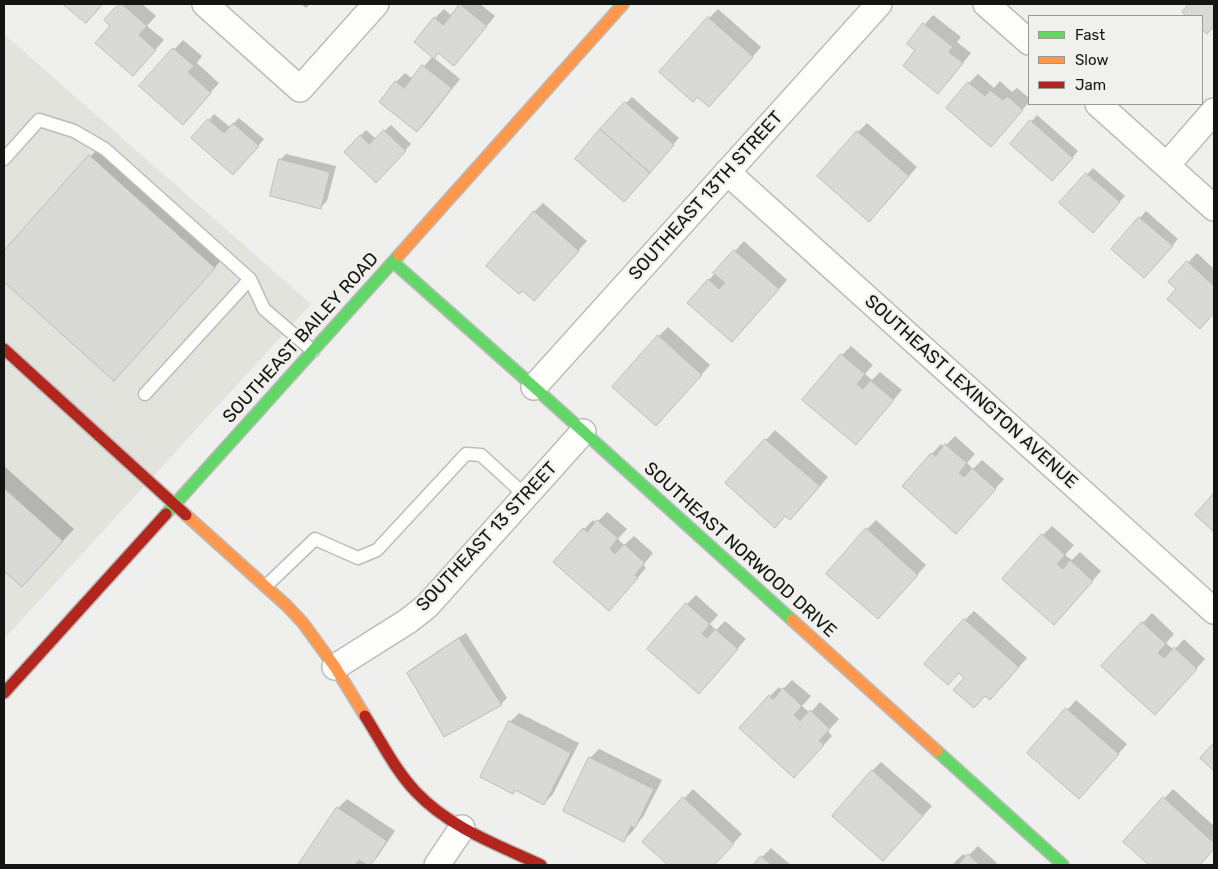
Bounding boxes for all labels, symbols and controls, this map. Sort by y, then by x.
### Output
legend [1028,15,1203,105]
text: Fast [1075,26,1105,44]
text: Slow [1075,51,1108,69]
text: Jam [1075,76,1106,94]
street label: SOUTHEAST 13TH STREET [624,107,788,285]
street label: SOUTHEAST BAILEY ROAD [219,248,383,428]
street label: SOUTHEAST LEXINGTON AVENUE [860,291,1082,493]
street label: SOUTHEAST 13 STREET [412,458,562,616]
street label: SOUTHEAST NORWOOD DRIVE [639,458,841,642]

